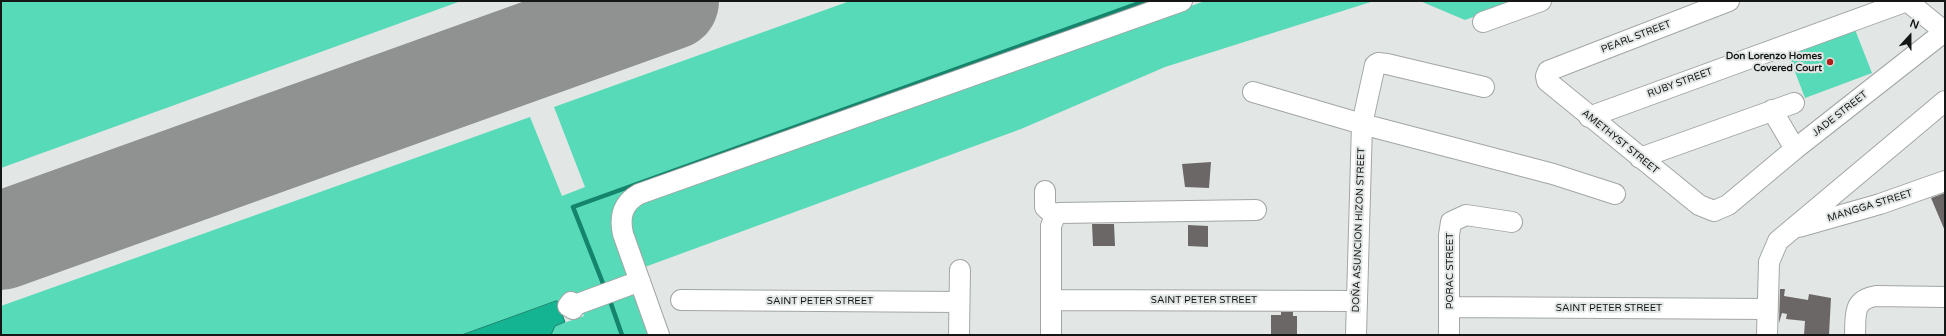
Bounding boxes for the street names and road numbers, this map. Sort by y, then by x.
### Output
street label: PEARL STREET [1599,18,1673,56]
street label: RUBY STREET [1646,66,1714,100]
street label: JADE STREET [1810,89,1870,139]
street label: AMETHYST STREET [1579,107,1661,177]
street label: DOÑA ASUNCION HIZON STREET [1350,147,1368,313]
street label: MANGGA STREET [1826,187,1914,225]
street label: PORAC STREET [1444,233,1456,309]
street label: SAINT PETER STREET [1151,294,1257,306]
street label: SAINT PETER STREET [767,295,873,307]
street label: SAINT PETER STREET [1556,302,1662,314]

